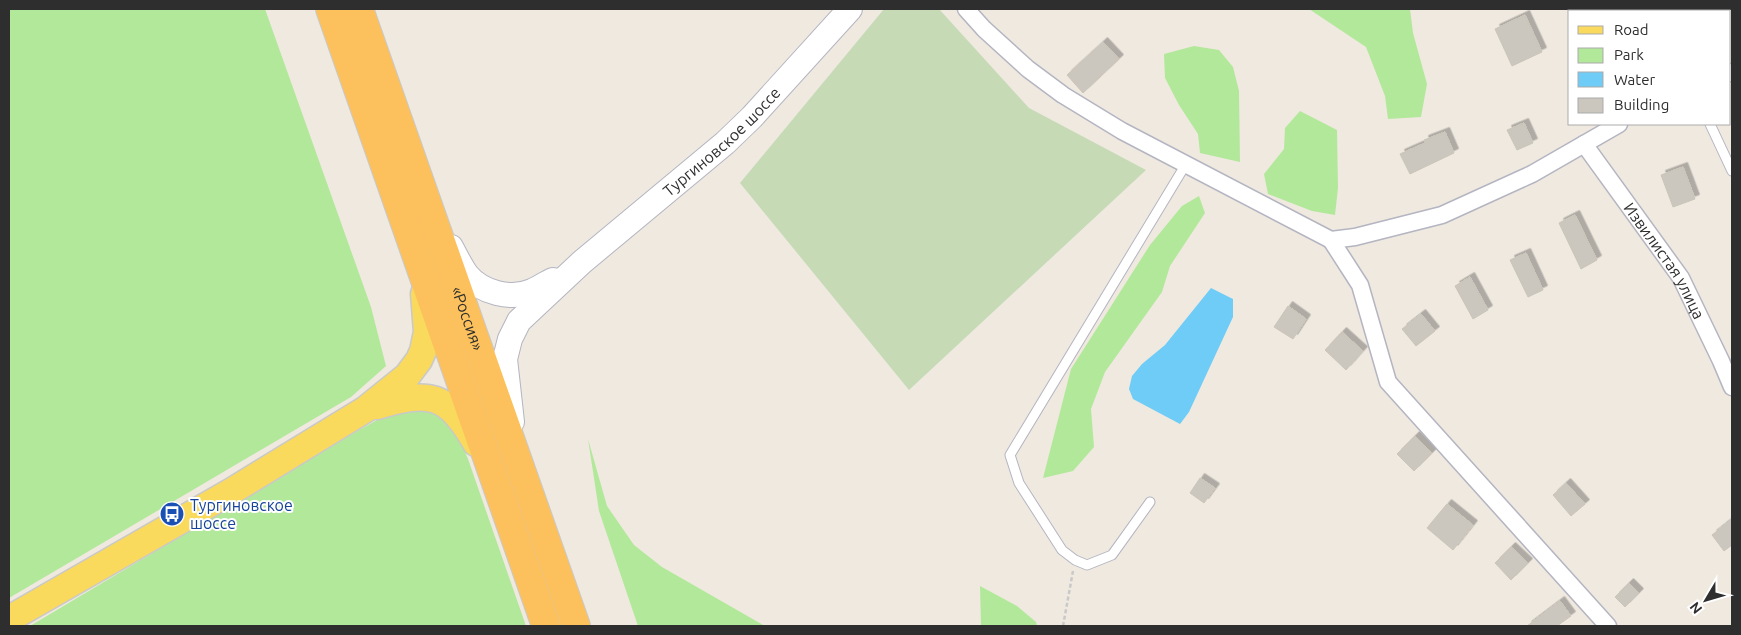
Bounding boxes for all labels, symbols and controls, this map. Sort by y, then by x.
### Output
legend [1568,10,1731,125]
text: Road [1614,21,1649,38]
text: Park [1614,46,1644,63]
text: Water [1614,71,1655,88]
street label: Тургиновское шоссе [659,83,784,200]
text: Building [1614,96,1669,113]
street label: Извилистая улица [1620,199,1708,322]
street label: «Россия» [448,284,487,353]
place label: Тургиновское шоссе [190,496,293,532]
bus stop icon: Тургиновское шоссе [159,501,185,527]
north arrow [1681,575,1731,625]
text: N [1686,599,1705,617]

